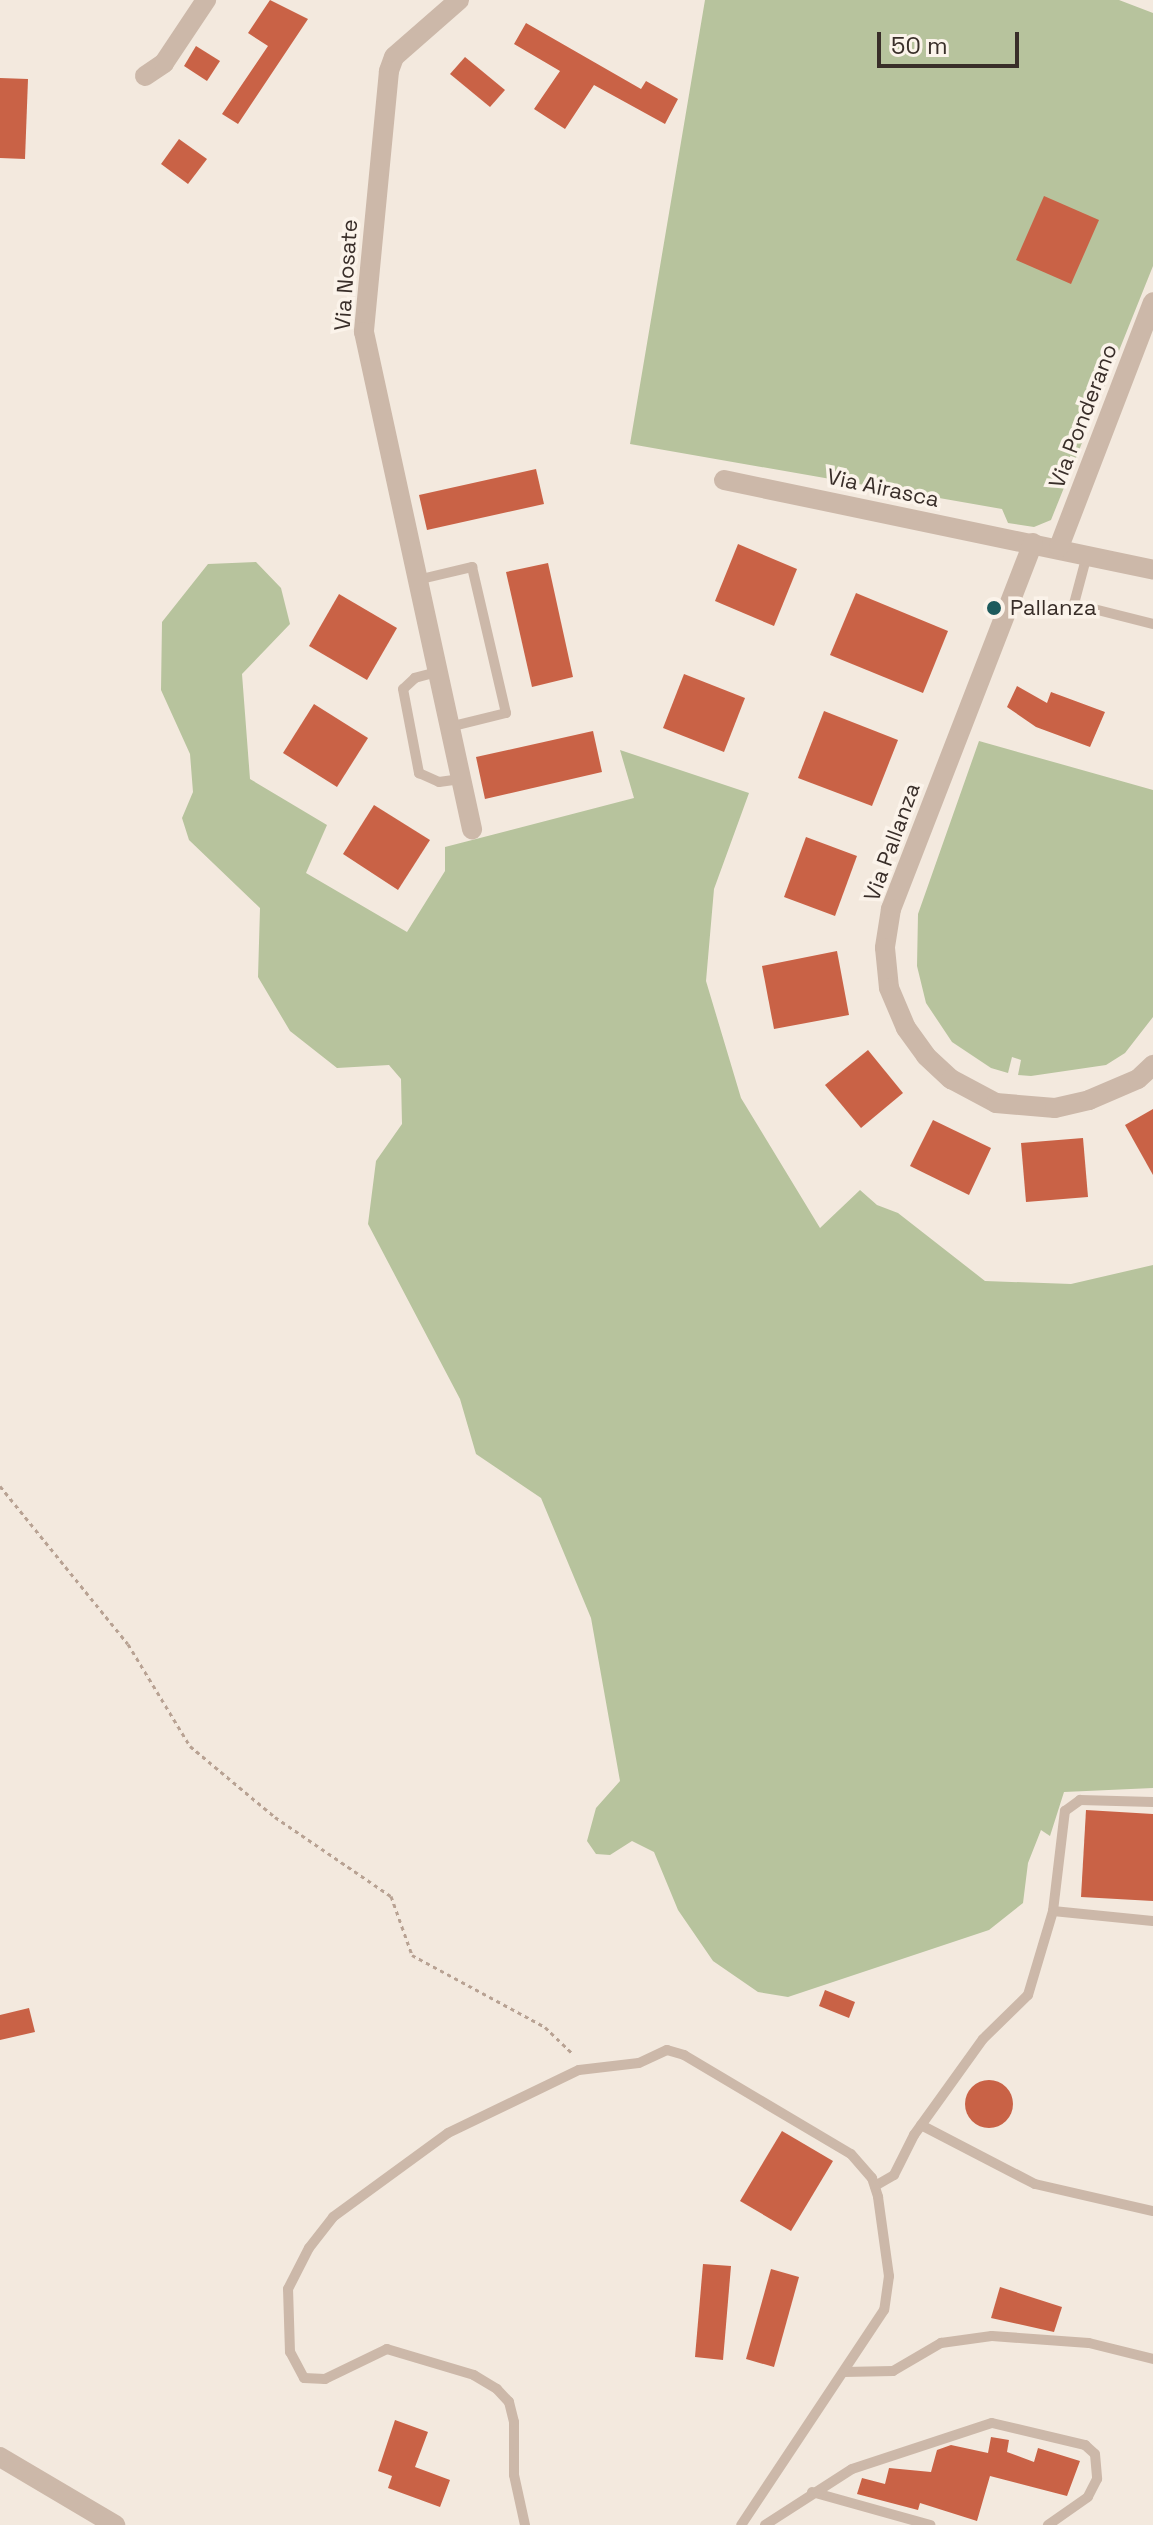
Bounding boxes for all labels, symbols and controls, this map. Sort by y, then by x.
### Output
scale bar [881,16,1023,66]
text: 50 m [891,30,948,61]
street label: Via Nosate [329,218,363,332]
street label: Via Ponderano [1043,340,1123,492]
street label: Via Airasca [824,463,942,513]
place label: Pallanza [1010,595,1097,621]
marker: Pallanza [985,599,1003,617]
street label: Via Pallanza [858,779,926,905]

